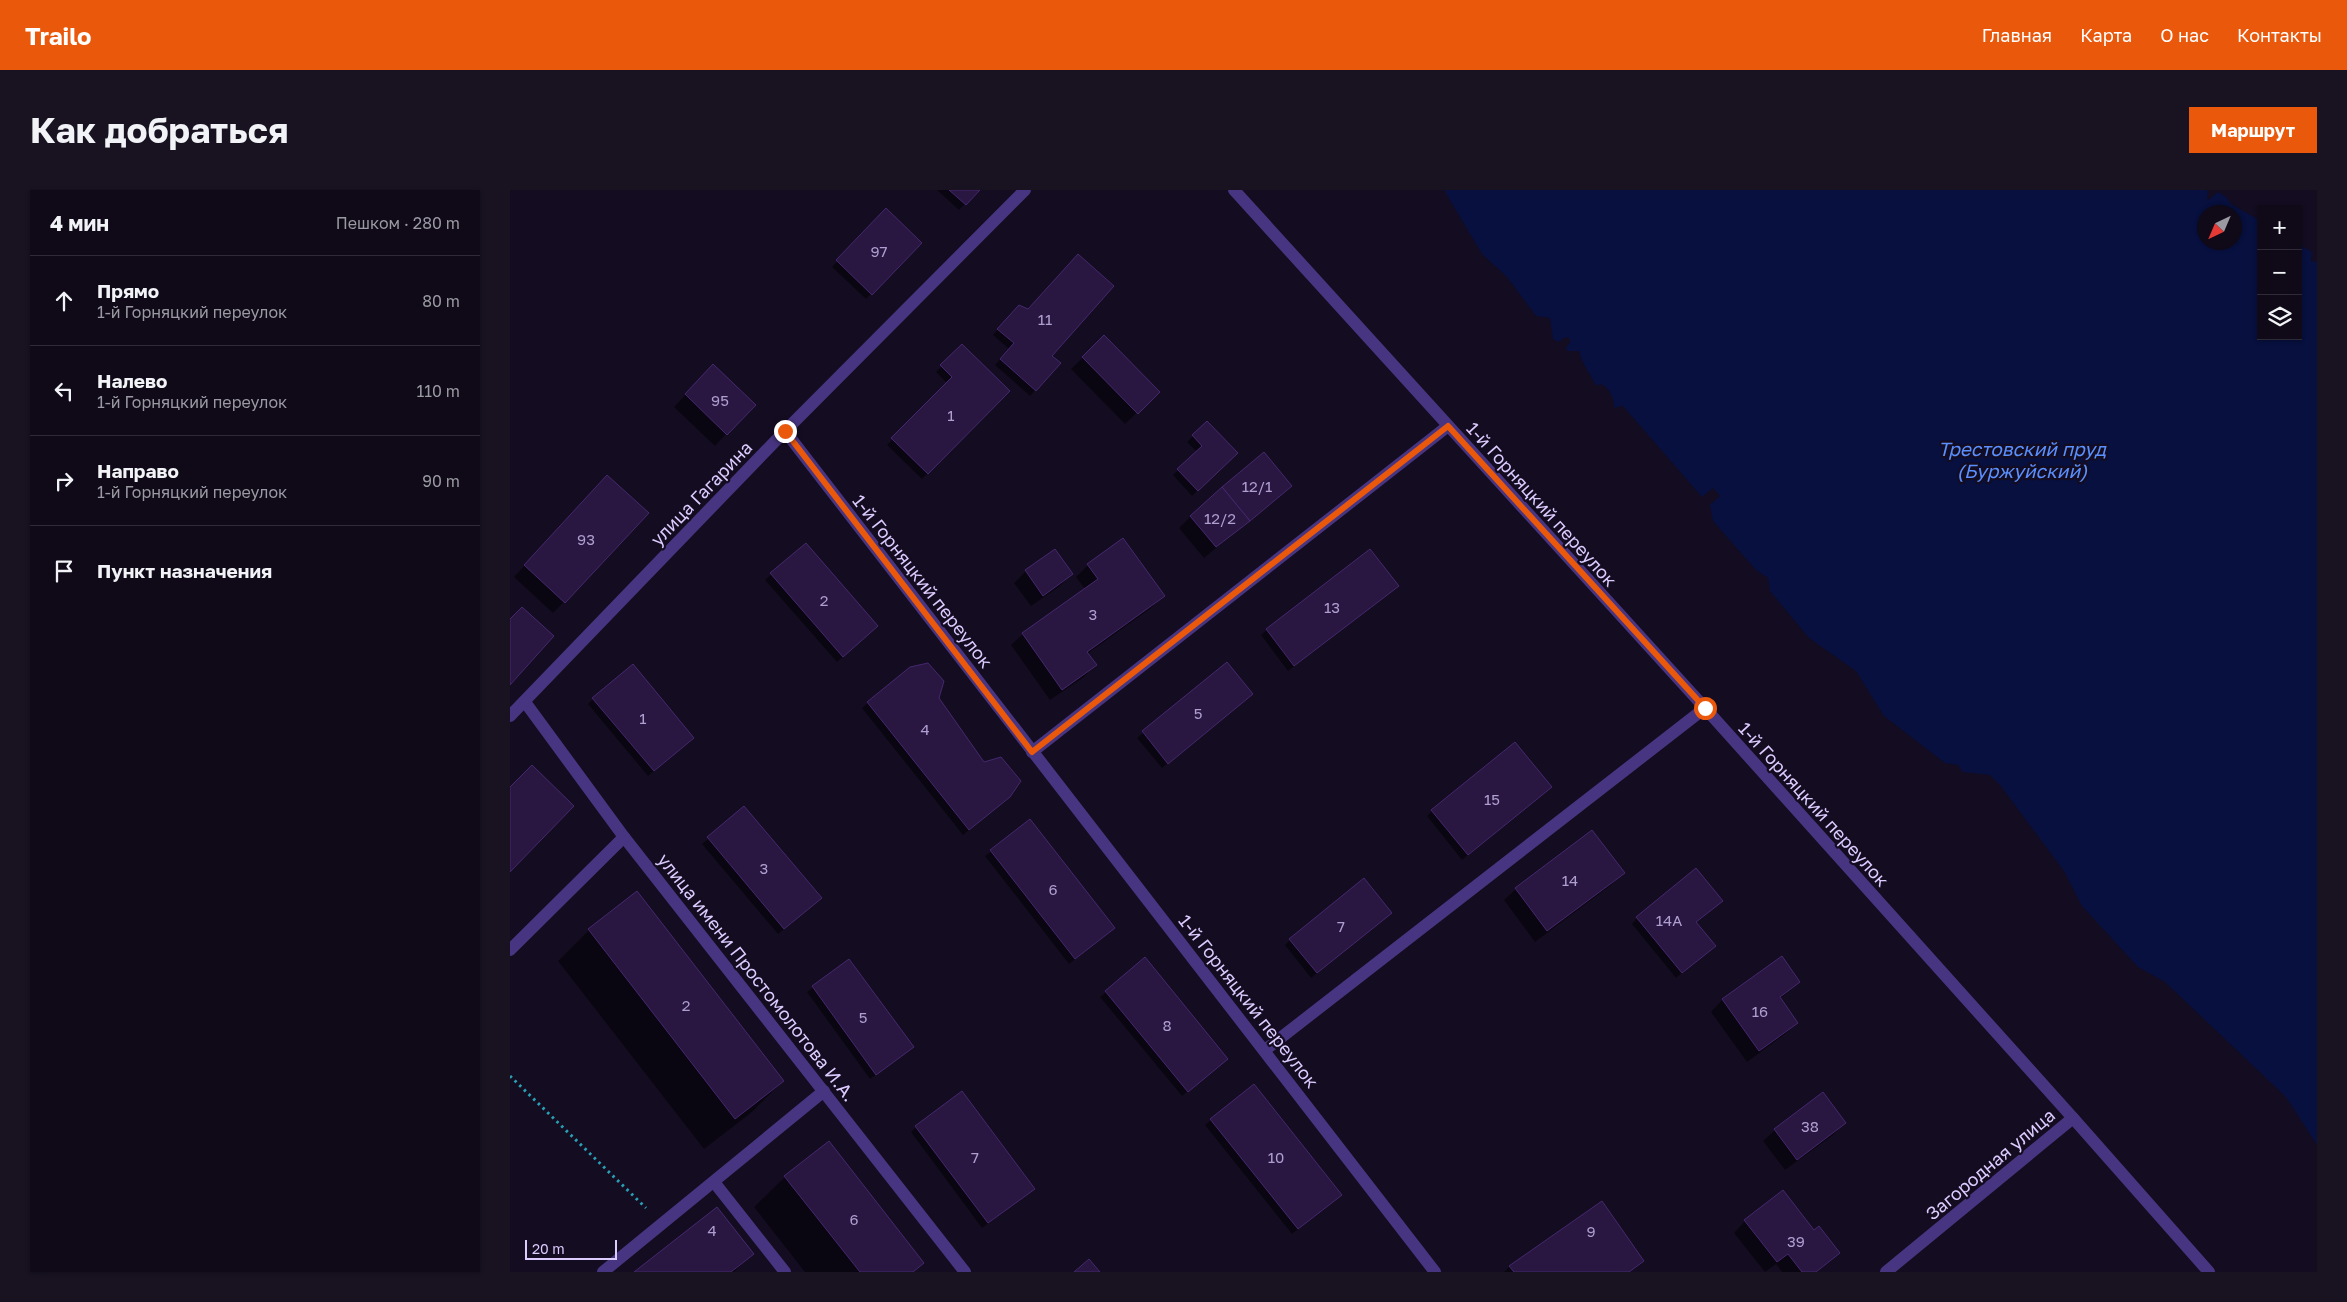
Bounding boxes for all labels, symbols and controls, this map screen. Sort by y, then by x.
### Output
text: Trailo [25,21,91,50]
text: Главная [1982,24,2052,46]
text: Карта [2080,24,2132,46]
text: О нас [2160,24,2209,46]
text: Контакты [2237,24,2322,46]
button: Маршрут [2189,107,2317,153]
text: Как добраться [30,109,288,151]
north arrow [2197,205,2242,250]
map controls [2257,205,2302,340]
button: + [2257,205,2302,250]
text: 4 мин [50,210,109,236]
text: Пешком · 280 m [336,213,460,233]
house number: 97 [870,242,888,260]
button: − [2257,250,2302,295]
text: Прямо [97,279,159,302]
icon: ahead [50,287,78,315]
text: 80 m [422,291,460,311]
button: layers [2257,295,2302,340]
text: 1-й Горняцкий переулок [97,302,287,322]
house number: 11 [1038,310,1052,328]
text: Налево [97,369,167,392]
icon: left [50,377,78,405]
text: 110 m [416,381,460,401]
house number: 95 [711,391,729,409]
text: 1-й Горняцкий переулок [97,392,287,412]
house number: 1 [947,406,955,424]
street label: 1-й Горняцкий переулок [1462,417,1622,591]
route end [774,420,797,443]
street label: улица Гагарина [646,436,756,550]
water label: Трестовский пруд (Буржуйский) [1938,437,2107,482]
text: Направо [97,459,179,482]
icon: right [50,467,78,495]
text: 90 m [422,471,460,491]
house number: 12/1 [1242,477,1272,495]
text: 1-й Горняцкий переулок [97,482,287,502]
street label: 1-й Горняцкий переулок [848,490,998,672]
house number: 12/2 [1204,509,1236,527]
house number: 93 [577,530,595,548]
icon: arrive [50,557,78,585]
text: Пункт назначения [97,559,272,582]
house number: 2 [820,591,828,609]
house number: 13 [1324,598,1340,616]
house number: 3 [1089,605,1097,623]
route start [1694,697,1717,720]
house number: 5 [1194,704,1202,722]
house number: 1 [639,709,647,727]
street label: 1-й Горняцкий переулок [1734,717,1894,891]
house number: 4 [920,720,930,738]
house number: 15 [1484,790,1500,808]
street label: улица имени Простомолотова И.А. [653,849,861,1105]
house number: 3 [760,859,768,877]
house number: 14 [1562,871,1578,889]
house number: 6 [1048,880,1058,898]
street label: 1-й Горняцкий переулок [1174,910,1324,1092]
house number: 14А [1656,911,1682,929]
house number: 7 [1337,917,1345,935]
house number: 2 [682,996,690,1014]
house number: 16 [1752,1002,1768,1020]
house number: 5 [859,1008,867,1026]
house number: 8 [1162,1016,1172,1034]
street label: Загородная улица [1921,1104,2059,1224]
house number: 38 [1801,1117,1819,1135]
house number: 7 [971,1148,979,1166]
house number: 10 [1268,1148,1284,1166]
house number: 6 [849,1210,859,1228]
house number: 4 [707,1221,717,1239]
house number: 9 [1586,1222,1596,1240]
house number: 39 [1787,1232,1805,1250]
scale bar [525,1237,618,1260]
text: 20 m [532,1240,565,1257]

